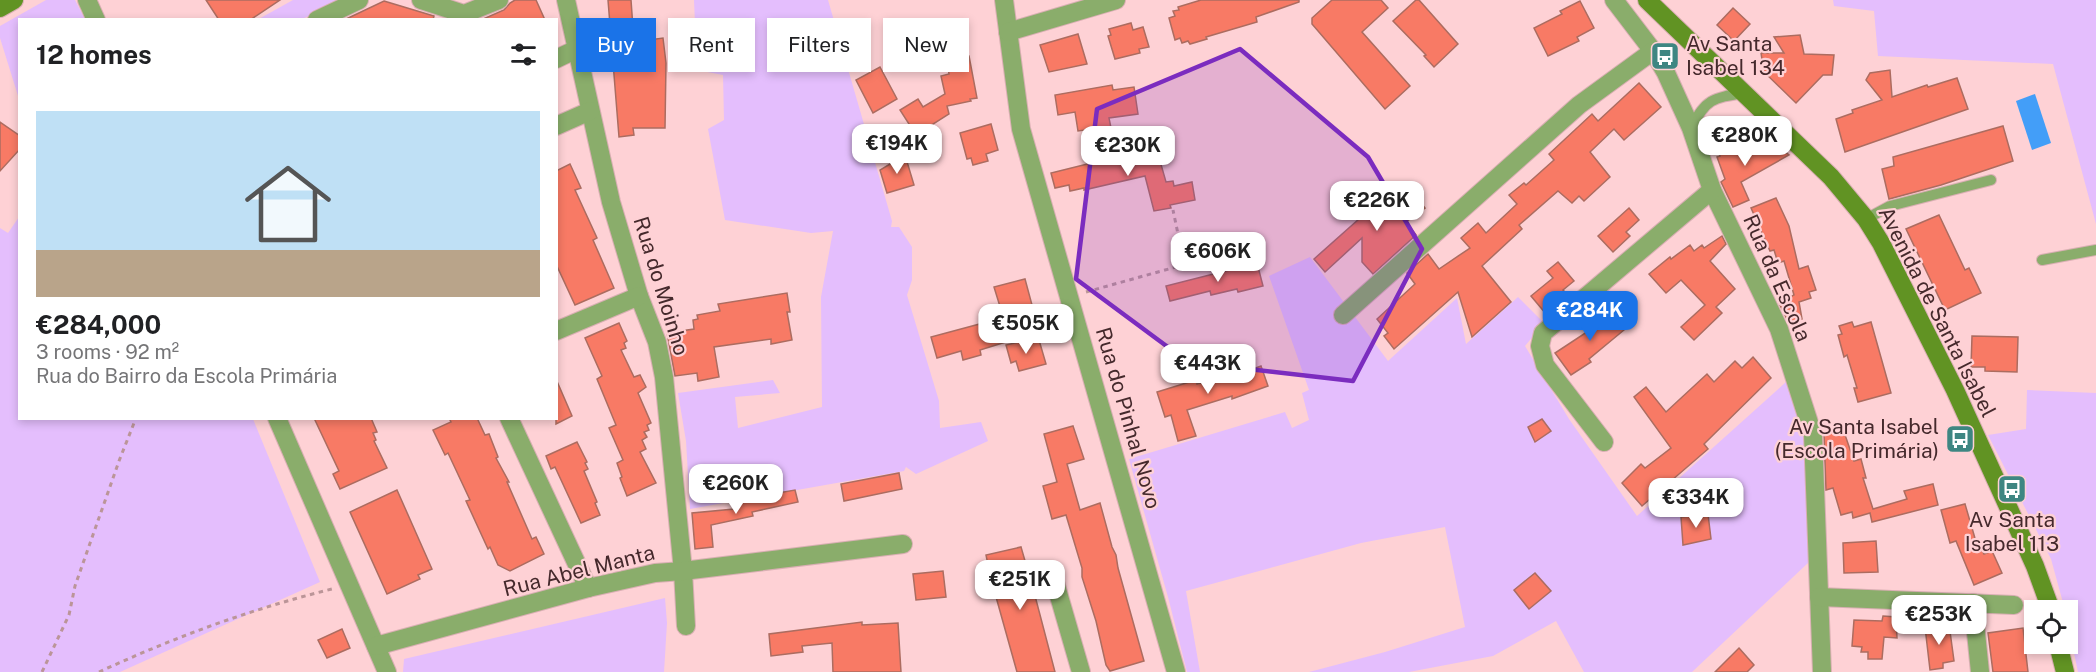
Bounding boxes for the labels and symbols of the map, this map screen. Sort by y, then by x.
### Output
place label: Av Santa Isabel 134 [1686,31,1785,80]
bus stop icon: Av Santa Isabel 134 [1649,40,1681,72]
pin: €280K [1703,116,1787,167]
pin: €194K [855,124,939,175]
pin: €230K [1086,126,1170,177]
pin: €226K [1335,181,1419,232]
street label: Avenida de Santa Isabel [1873,202,2001,421]
street label: Rua da Escola [1738,210,1817,345]
street label: Rua do Moinho [629,213,694,358]
pin: €606K [1176,232,1260,283]
pin: €284K [1548,291,1632,342]
pin: €505K [984,304,1068,355]
street label: Rua do Pinhal Novo [1091,324,1166,511]
pin: €443K [1166,344,1250,395]
place label: Av Santa Isabel (Escola Primária) [1775,414,1939,463]
bus stop icon: Av Santa Isabel (Escola Primária) [1944,423,1976,455]
pin: €260K [694,464,778,515]
bus stop icon: Av Santa Isabel 113 [1996,473,2028,505]
pin: €334K [1654,478,1738,529]
place label: Av Santa Isabel 113 [1965,507,2059,556]
street label: Rua Abel Manta [501,540,657,601]
pin: €251K [978,560,1062,611]
pin: €253K [1897,595,1981,646]

